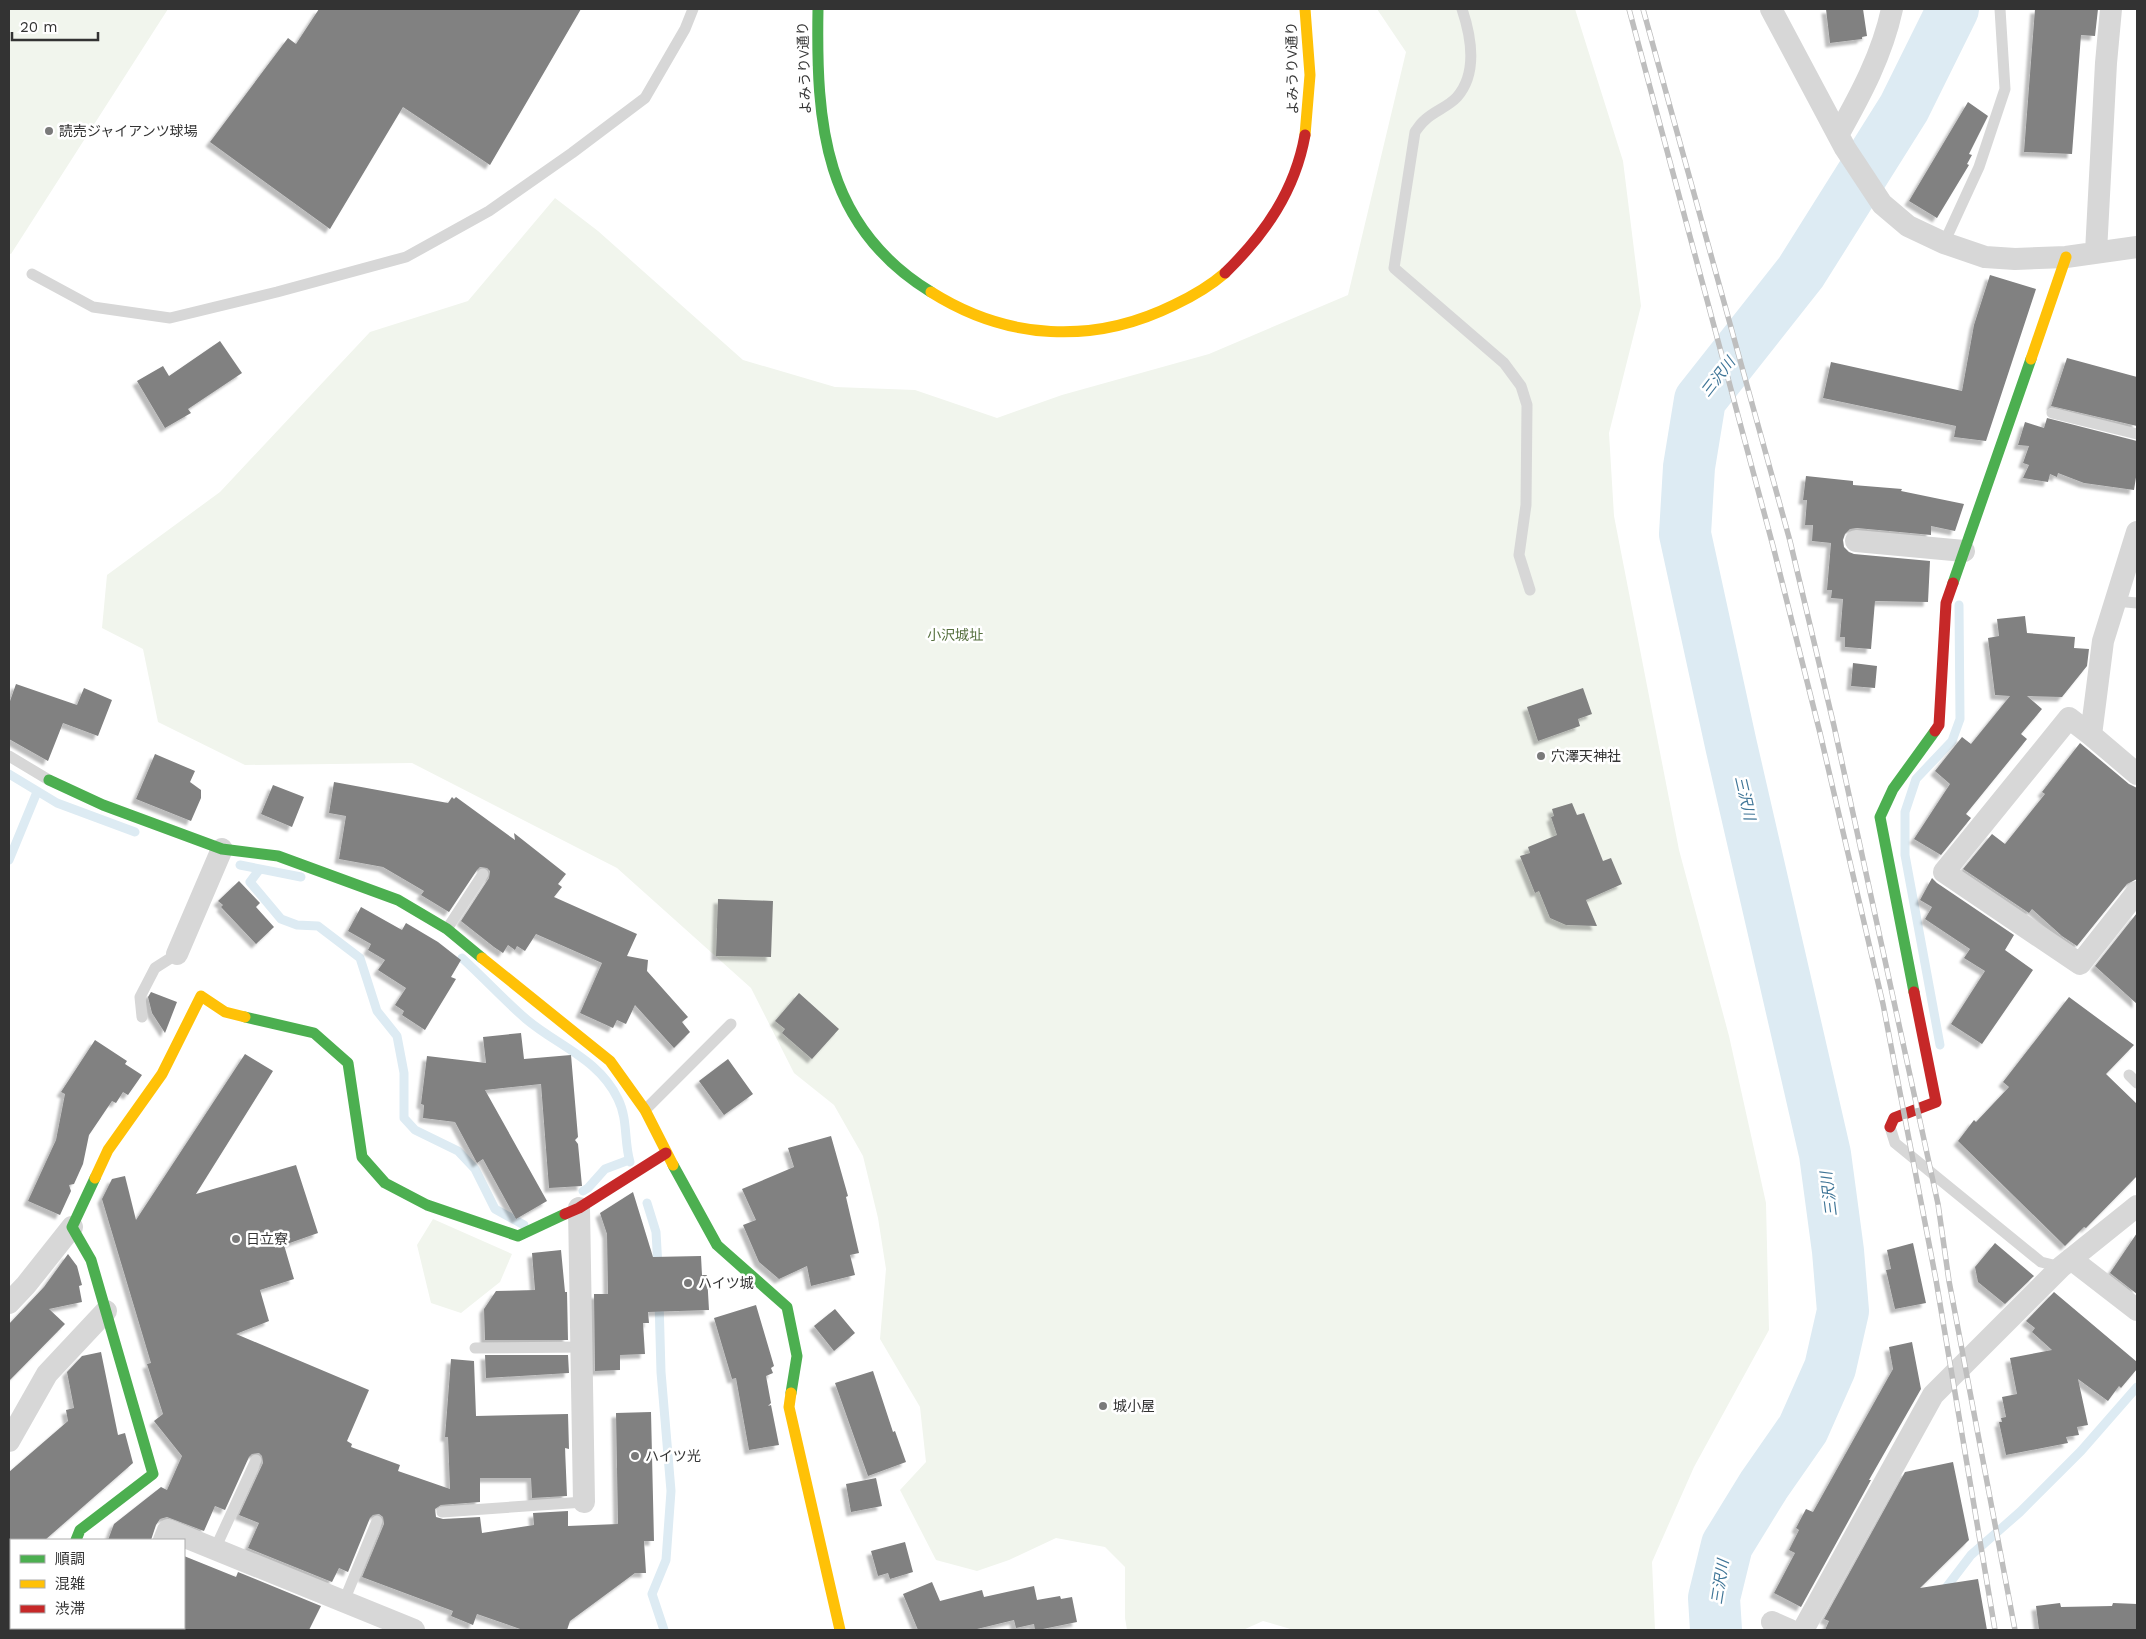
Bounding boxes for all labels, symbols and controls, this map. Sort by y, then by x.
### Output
scale bar [12,10,99,42]
text: 20 m [20,18,58,36]
street label: よみうりV通り [794,21,814,115]
street label: よみうりV通り [1283,21,1301,115]
place label: 読売ジャイアンツ球場 [59,123,198,139]
marker: 読売ジャイアンツ球場 [43,125,55,137]
water label: 三沢川 [1697,352,1740,400]
park label: 小沢城址 [927,627,983,643]
place label: 穴澤天神社 [1551,748,1621,764]
marker: 穴澤天神社 [1535,750,1547,762]
water label: 三沢川 [1731,774,1759,824]
water label: 三沢川 [1817,1169,1841,1217]
place label: 日立寮 [246,1231,288,1247]
marker: 日立寮 [230,1233,242,1245]
place label: ハイツ城 [698,1275,754,1291]
marker: ハイツ城 [682,1277,694,1289]
place label: 城小屋 [1113,1398,1155,1414]
marker: 城小屋 [1097,1400,1109,1412]
place label: ハイツ光 [645,1448,701,1464]
marker: ハイツ光 [629,1450,641,1462]
legend [10,1539,185,1629]
text: 順調 [55,1550,85,1568]
water label: 三沢川 [1708,1556,1733,1606]
text: 混雑 [55,1575,85,1593]
text: 渋滞 [55,1600,85,1618]

